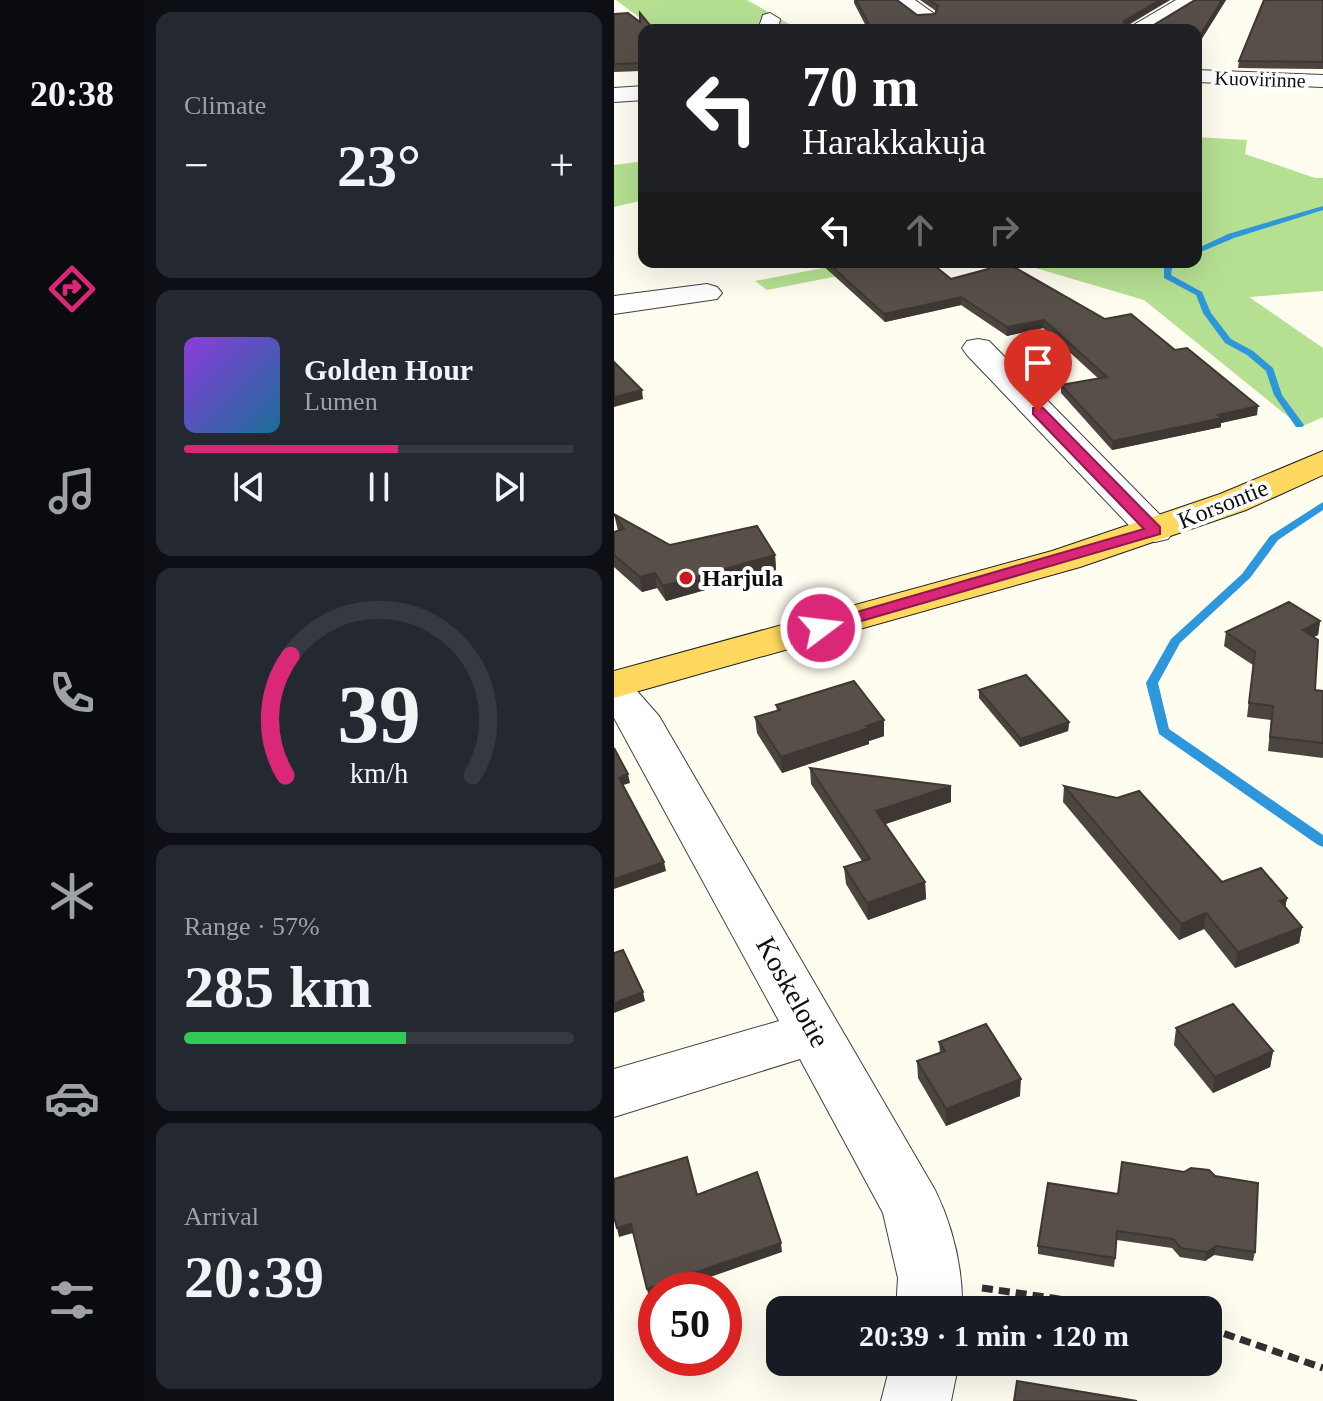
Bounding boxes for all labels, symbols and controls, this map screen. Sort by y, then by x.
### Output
icon: left [670,56,774,160]
text: 70 m [802,56,919,118]
street label: Kuovirinne [1214,66,1306,92]
text: 20:38 [30,74,114,114]
text: Climate [184,91,266,120]
text: Harakkakuja [802,122,986,162]
text: 23° [337,133,421,199]
text: − [184,141,209,190]
text: + [549,141,574,190]
icon: left [814,208,858,252]
icon: ahead [898,208,942,252]
icon: right [982,208,1026,252]
icon: directions [44,261,100,317]
pin [1004,329,1072,411]
icon: arrive [1016,341,1060,385]
text: Golden Hour [304,353,473,386]
text: Lumen [304,387,378,416]
icon: music [44,463,100,519]
icon: previous [227,465,271,509]
icon: pause [357,465,401,509]
icon: next [487,465,531,509]
street label: Korsontie [1174,474,1272,534]
place label: Harjula [702,565,783,591]
marker: Harjula [677,569,695,587]
position arrow [779,586,863,670]
icon: phone [44,665,100,721]
text: 39 [337,668,421,760]
text: km/h [350,759,408,790]
icon: climate [44,868,100,924]
text: Range · 57% [184,912,320,941]
street label: Koskelotie [750,931,836,1053]
text: 285 km [184,954,372,1020]
icon: car [44,1070,100,1126]
text: Arrival [184,1202,259,1231]
text: 20:39 [184,1244,324,1310]
icon: filters [44,1272,100,1328]
speed limit sign: 50 [638,1272,742,1376]
text: 20:39 · 1 min · 120 m [859,1319,1129,1352]

